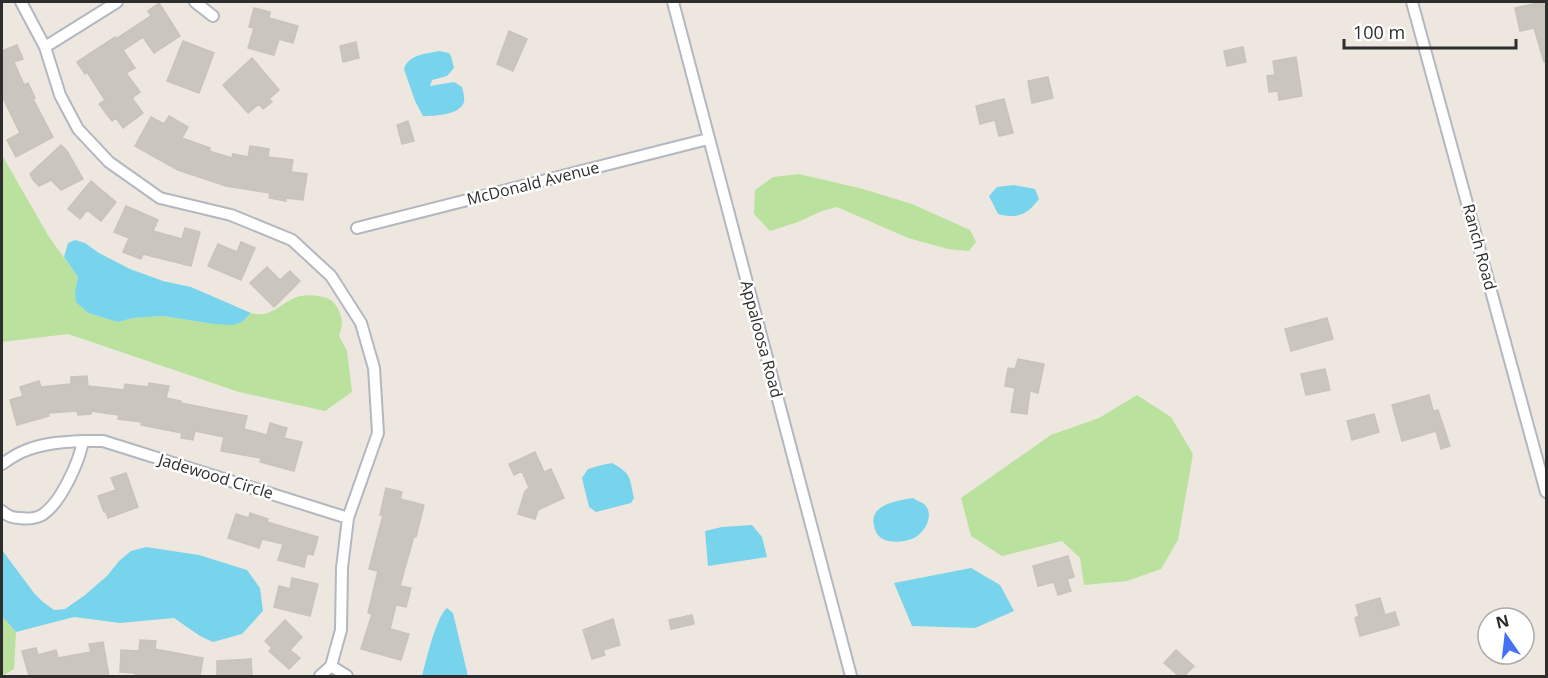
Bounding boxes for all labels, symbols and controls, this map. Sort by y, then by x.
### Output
scale bar [1344,12,1516,50]
text: 100 m [1353,20,1405,44]
street label: McDonald Avenue [465,156,601,210]
street label: Ranch Road [1458,201,1502,293]
street label: Appaloosa Road [736,278,788,400]
street label: Jadewood Circle [154,448,276,504]
north arrow [1476,606,1536,666]
text: N [1493,609,1511,634]

